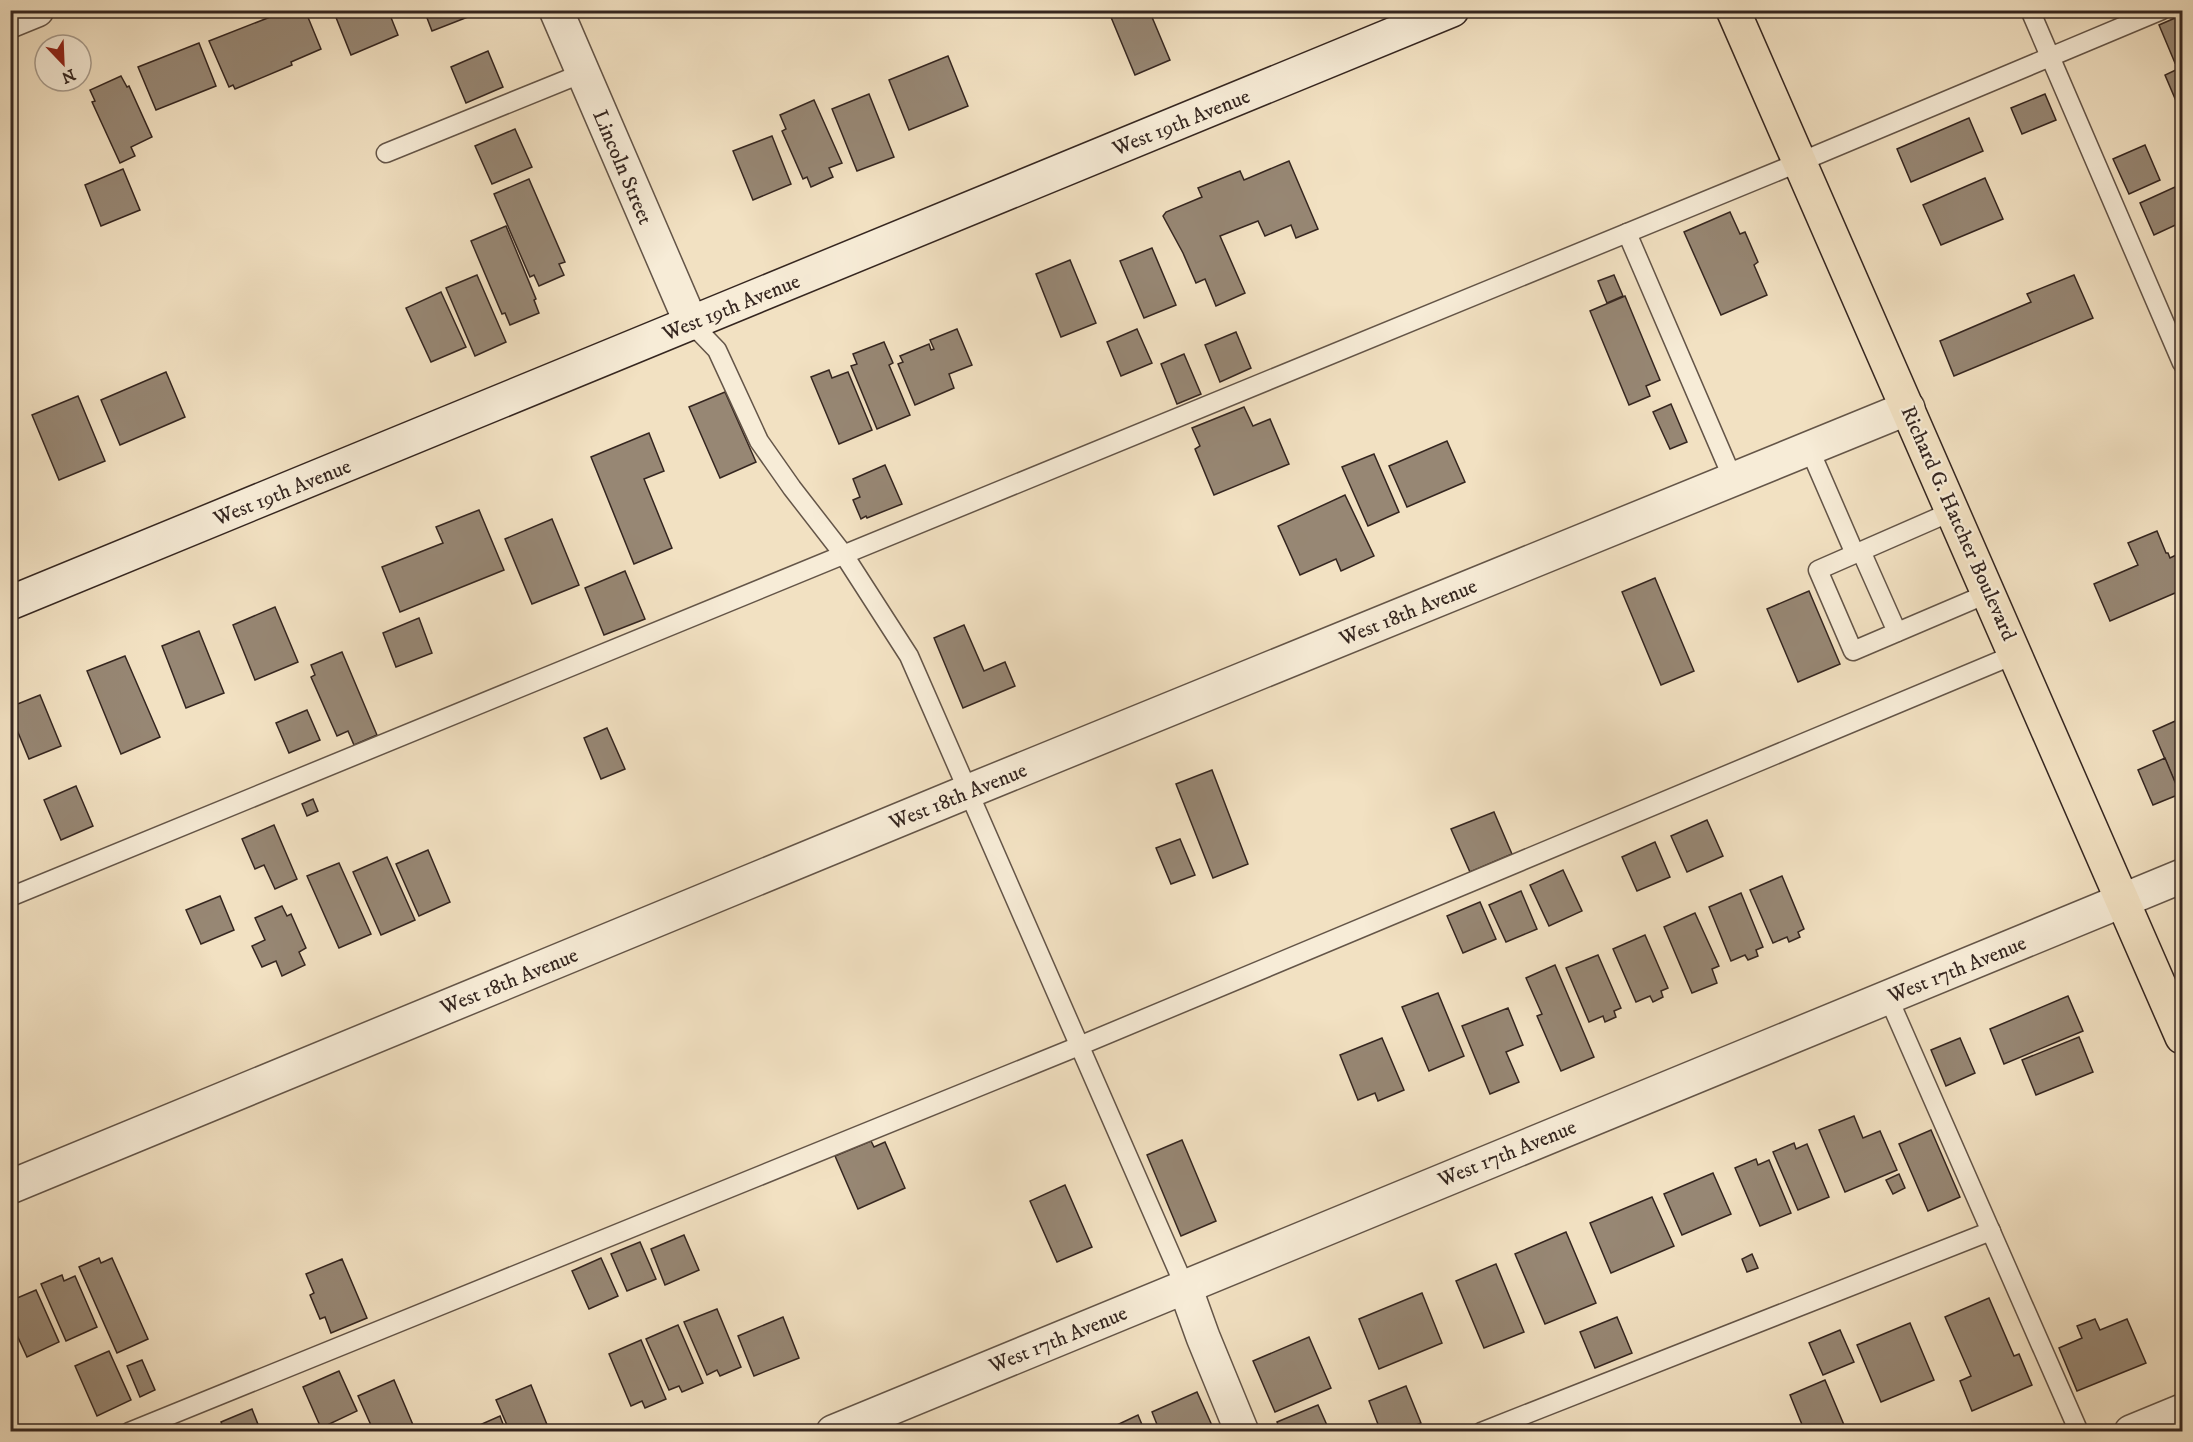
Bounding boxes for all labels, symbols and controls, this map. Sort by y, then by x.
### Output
north arrow [33,33,93,93]
text: N [59,64,78,88]
street label: West 19th Avenue [1108,83,1254,163]
street label: Lincoln Street [586,106,658,229]
street label: West 19th Avenue [658,268,804,348]
street label: Richard G. Hatcher Boulevard [1894,402,2022,645]
street label: West 19th Avenue [209,453,355,533]
street label: West 18th Avenue [1335,573,1481,653]
street label: West 18th Avenue [885,757,1031,837]
street label: West 17th Avenue [1884,930,2031,1010]
street label: West 18th Avenue [436,942,582,1022]
street label: West 17th Avenue [1434,1114,1581,1194]
street label: West 17th Avenue [985,1300,1132,1380]

